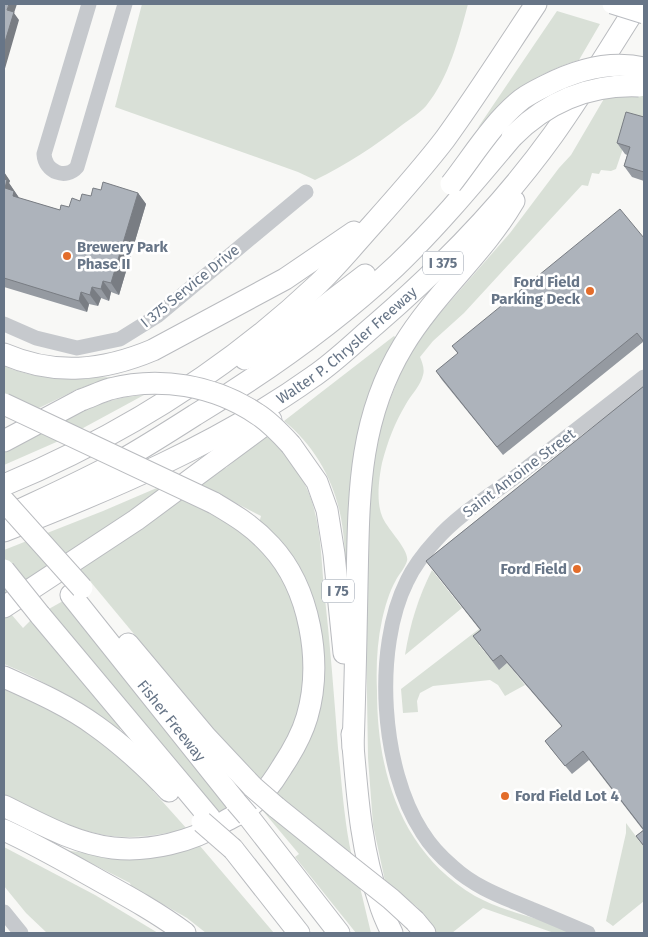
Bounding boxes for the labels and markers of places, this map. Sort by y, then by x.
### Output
place label: Brewery Park Phase II [77,238,168,273]
marker: Brewery Park Phase II [61,250,73,262]
place label: Ford Field Parking Deck [491,273,581,308]
marker: Ford Field Parking Deck [584,285,596,297]
place label: Ford Field [501,560,567,578]
marker: Ford Field [571,563,583,575]
place label: Ford Field Lot 4 [515,787,619,805]
marker: Ford Field Lot 4 [499,790,511,802]

